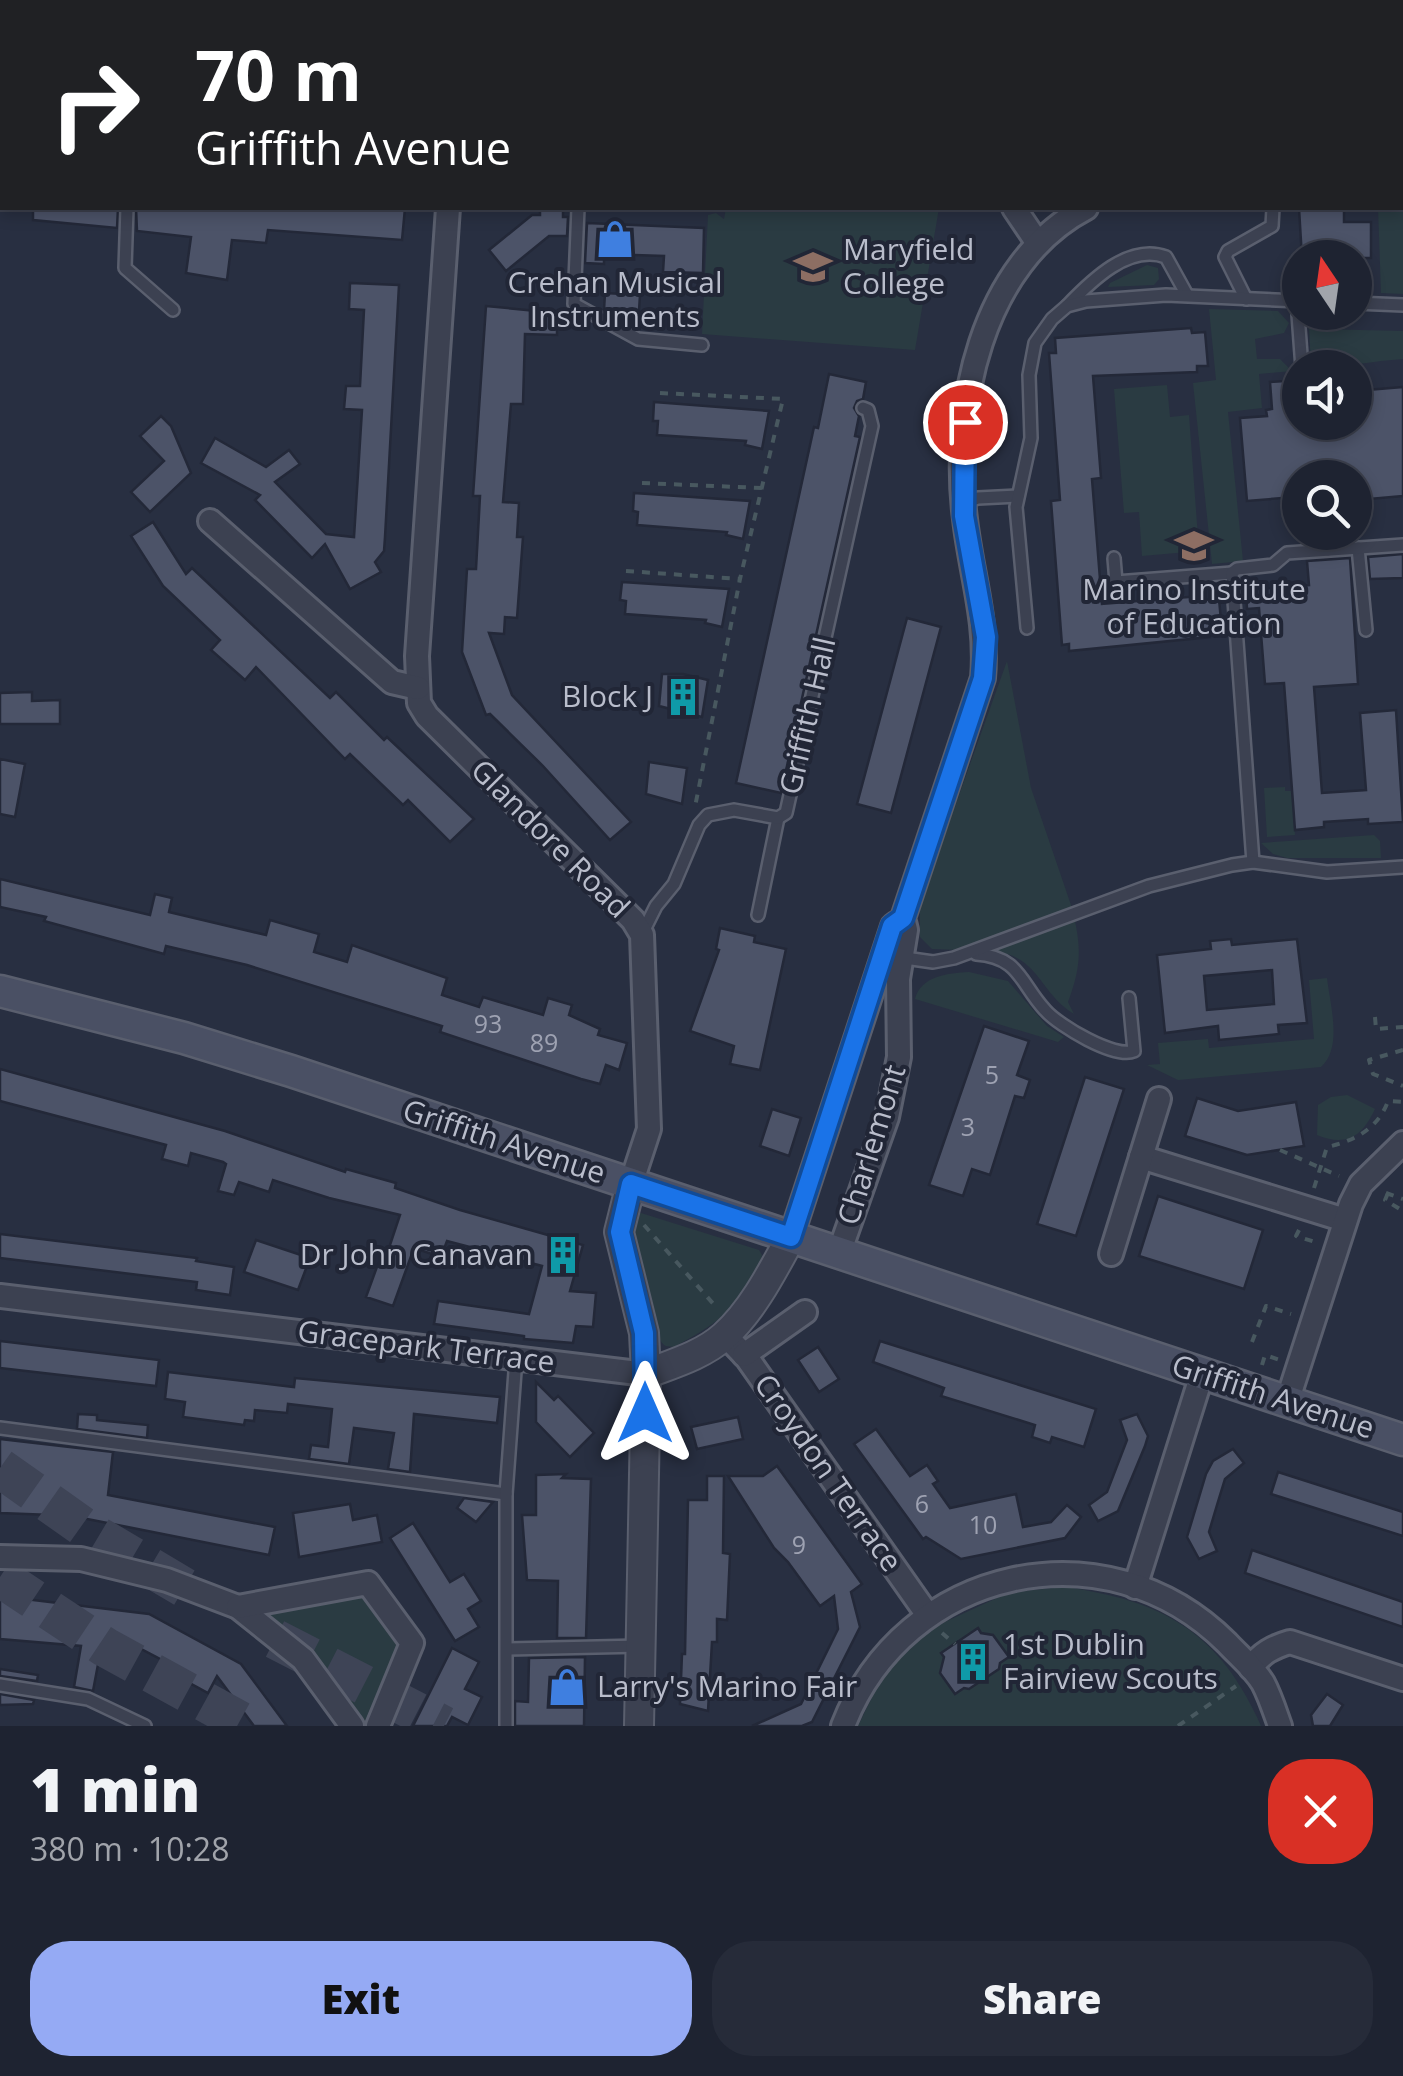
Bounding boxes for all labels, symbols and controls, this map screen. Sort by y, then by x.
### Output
text: 70 m [195,26,362,122]
icon: right [30,40,160,170]
text: Griffith Avenue [195,117,511,178]
shop icon: Crehan Musical Instruments [594,218,636,260]
place label: Maryfield College [843,228,974,303]
north arrow [1282,240,1372,330]
map controls [1282,240,1372,550]
school or university icon: Maryfield College [792,246,834,288]
place label: Crehan Musical Instruments [507,261,723,336]
button: sound [1282,350,1372,440]
pin [923,380,1008,465]
icon: arrive [938,395,993,450]
button: search [1282,460,1372,550]
school or university icon: Marino Institute of Education [1173,525,1215,567]
place label: Marino Institute of Education [1082,568,1306,643]
street label: Griffith Hall [769,633,845,798]
place label: Block J [562,675,653,716]
building icon: Block J [662,676,704,718]
street label: Glandore Road [463,749,640,926]
house number: 93 [474,1006,502,1040]
house number: 89 [530,1025,558,1059]
house number: 5 [985,1057,999,1091]
street label: Charlemont [827,1059,914,1230]
street label: Griffith Avenue [398,1089,611,1193]
house number: 3 [961,1109,975,1143]
place label: Dr John Canavan [300,1233,533,1274]
building icon: Dr John Canavan [542,1234,584,1276]
street label: Gracepark Terrace [295,1309,557,1382]
street label: Griffith Avenue [1167,1344,1380,1448]
position arrow [593,1361,697,1465]
street label: Croydon Terrace [746,1365,913,1579]
house number: 6 [915,1486,929,1520]
house number: 10 [969,1507,997,1541]
house number: 9 [792,1527,806,1561]
place label: 1st Dublin Fairview Scouts [1003,1623,1218,1698]
building icon: 1st Dublin Fairview Scouts [952,1641,994,1683]
place label: Larry's Marino Fair [597,1665,857,1706]
shop icon: Larry's Marino Fair [546,1666,588,1708]
text: 1 min [30,1748,200,1830]
button: close [1268,1759,1373,1864]
text: 380 m · 10:28 [30,1827,229,1870]
button: Exit [30,1941,692,2056]
button: Share [712,1941,1373,2056]

